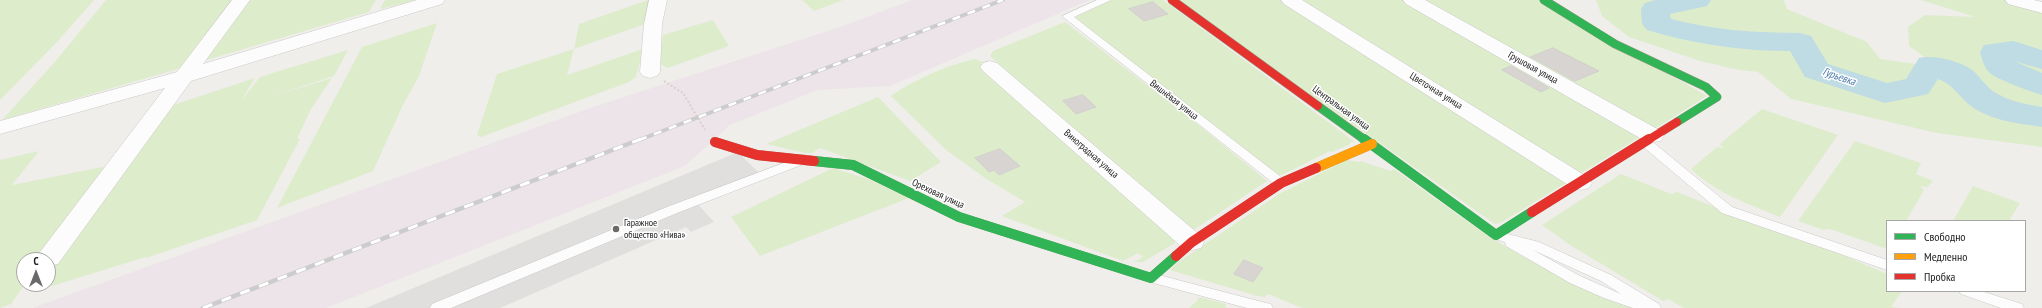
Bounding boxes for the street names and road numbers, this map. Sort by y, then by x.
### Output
street label: Грушовая улица [1506,49,1560,87]
street label: Цветочная улица [1407,70,1465,112]
street label: Вишнёвая улица [1147,77,1201,123]
street label: Центральная улица [1310,83,1372,133]
street label: Виноградная улица [1061,127,1121,181]
street label: Ореховая улица [910,177,966,211]

